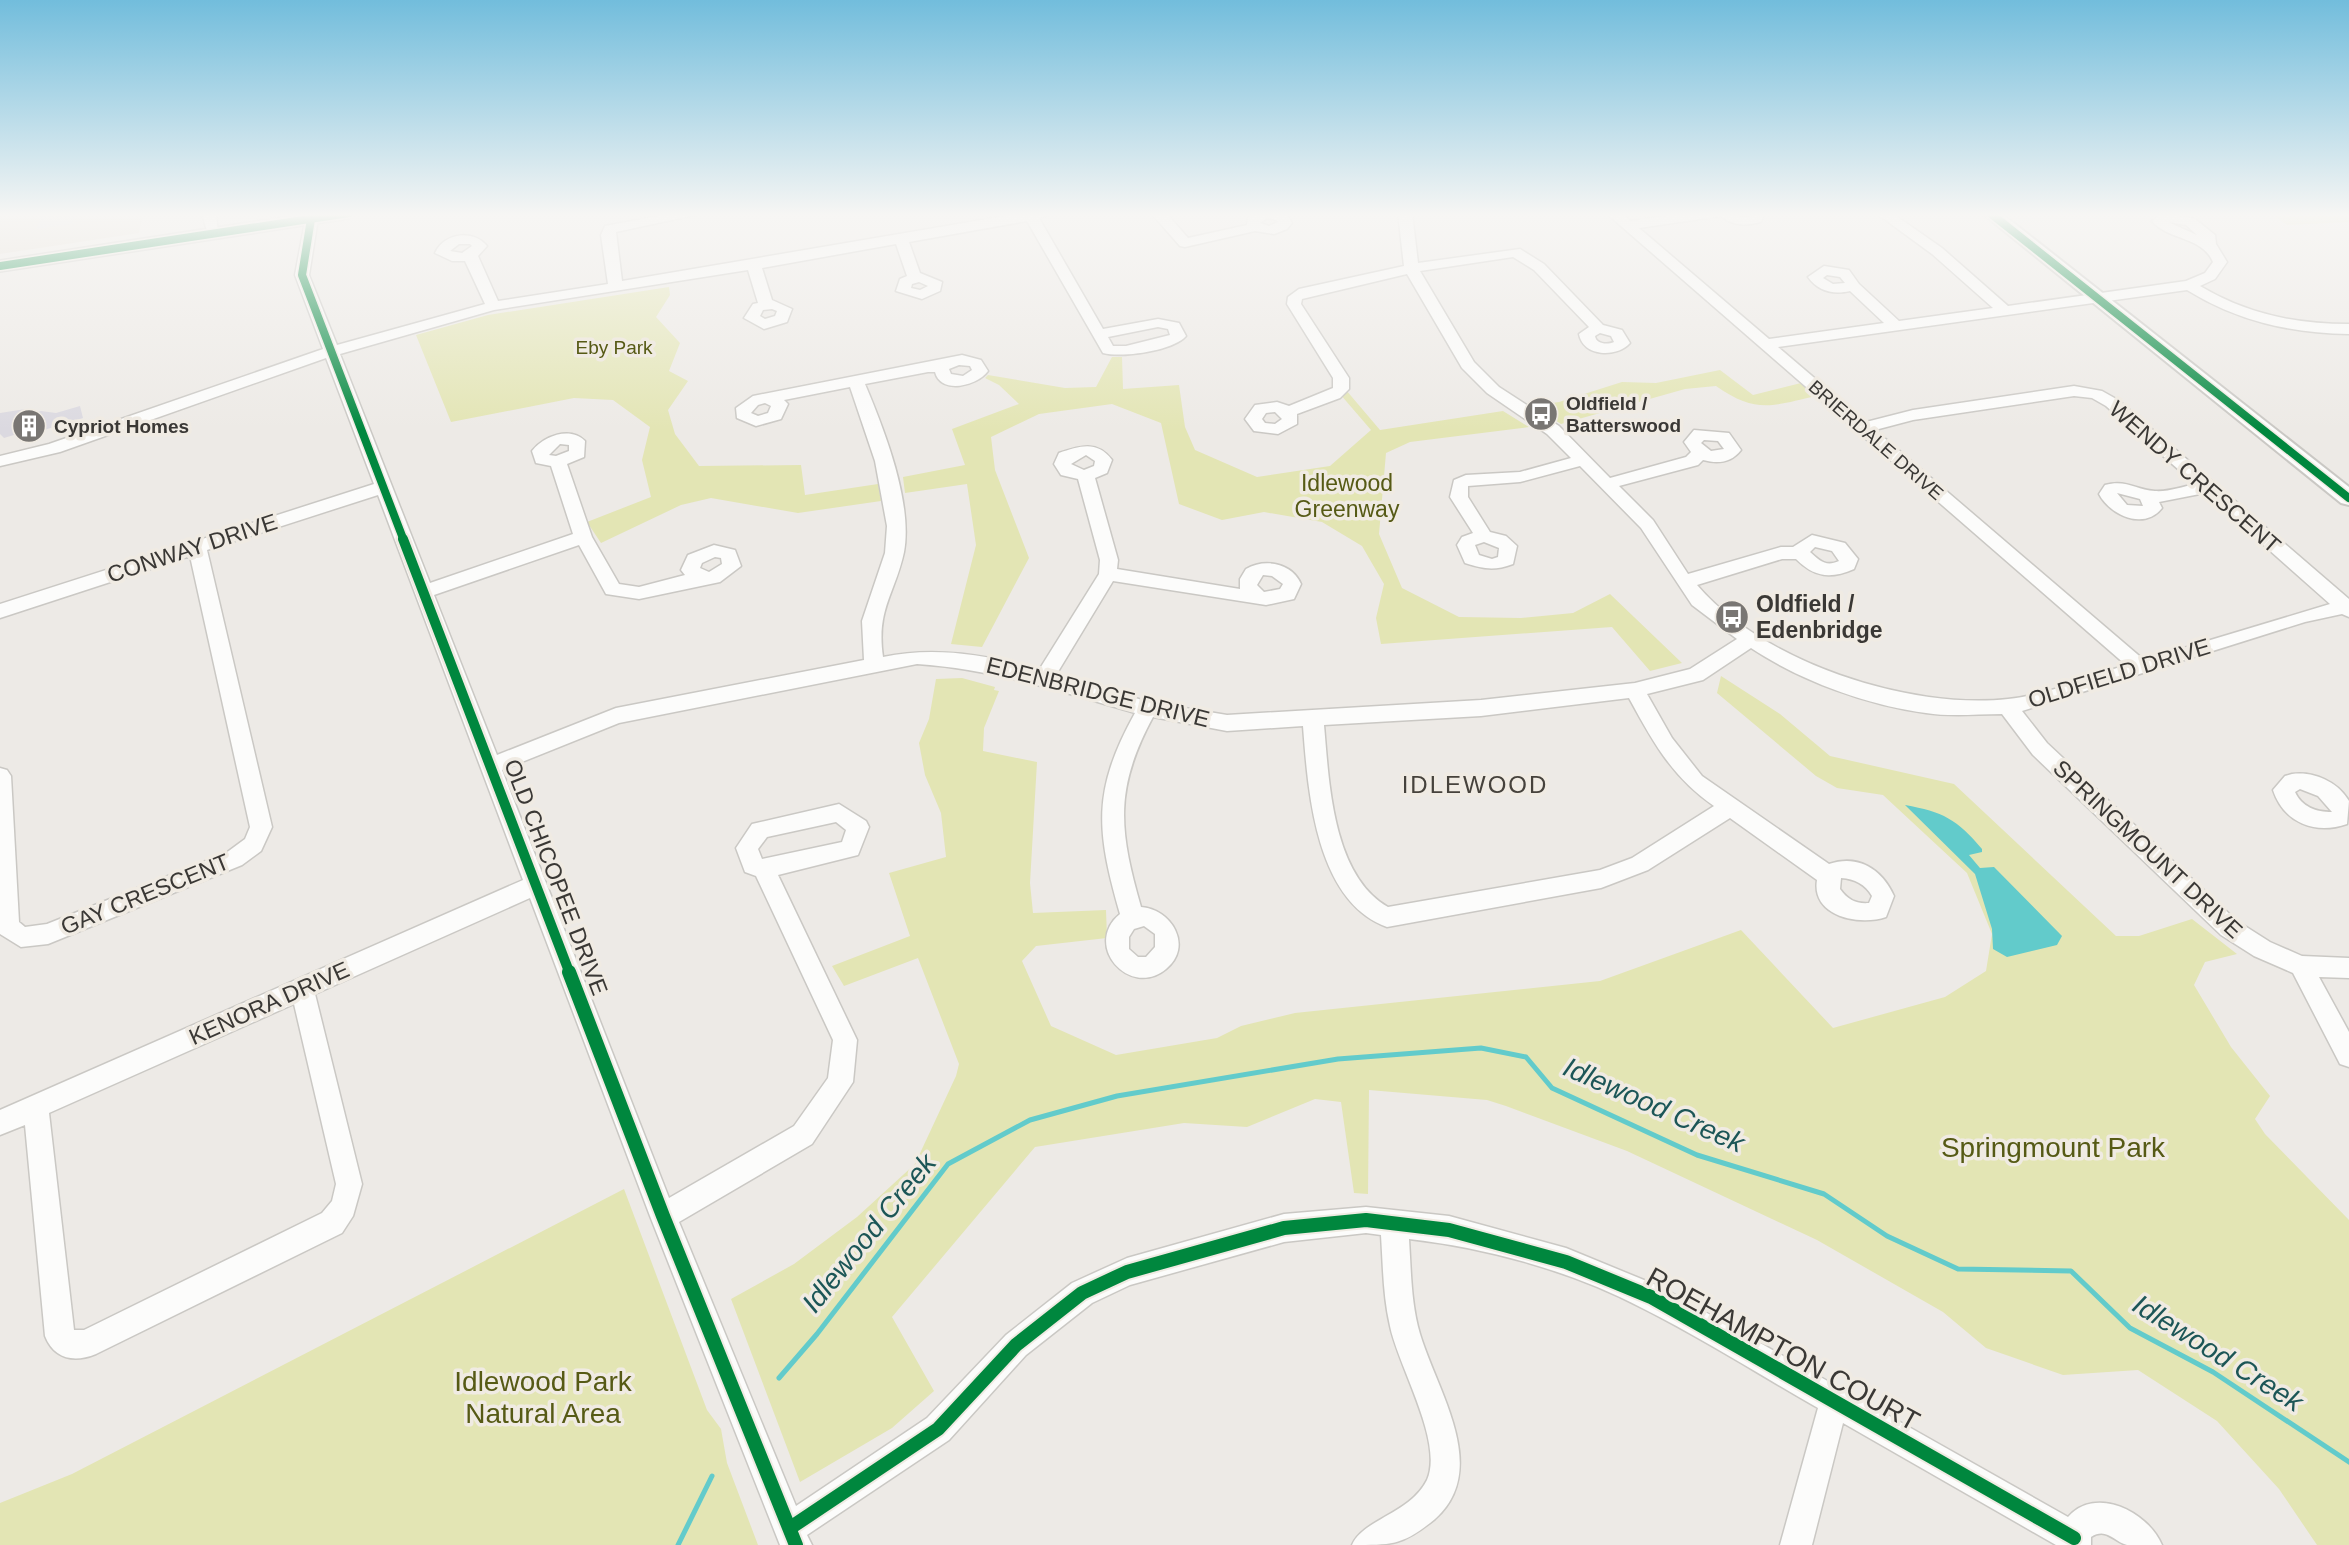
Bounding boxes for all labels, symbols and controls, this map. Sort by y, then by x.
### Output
park label: Eby Park [575,337,653,358]
street label: BRIERDALE DRIVE [1805,376,1947,504]
place label: Oldfield / Batterswood [1566,393,1681,436]
bus stop icon: Oldfield / Batterswood [1522,395,1560,433]
street label: WENDY CRESCENT [2104,396,2286,558]
building icon: Cypriot Homes [10,407,48,445]
place label: Cypriot Homes [54,416,189,437]
park label: Idlewood Greenway [1295,470,1400,522]
street label: CONWAY DRIVE [104,508,280,588]
place label: Oldfield / Edenbridge [1756,591,1883,643]
bus stop icon: Oldfield / Edenbridge [1713,598,1751,636]
street label: OLDFIELD DRIVE [2025,633,2213,713]
street label: EDENBRIDGE DRIVE [984,652,1212,732]
street label: OLD CHICOPEE DRIVE [499,755,613,999]
street label: SPRINGMOUNT DRIVE [2048,755,2248,943]
district label: IDLEWOOD [1402,771,1548,798]
street label: GAY CRESCENT [57,848,233,940]
street label: KENORA DRIVE [185,956,353,1050]
water label: Idlewood Creek [1559,1051,1751,1160]
park label: Springmount Park [1941,1132,2166,1163]
water label: Idlewood Creek [796,1146,944,1318]
street label: ROEHAMPTON COURT [1641,1261,1925,1437]
water label: Idlewood Creek [2127,1288,2310,1419]
park label: Idlewood Park Natural Area [454,1366,633,1429]

